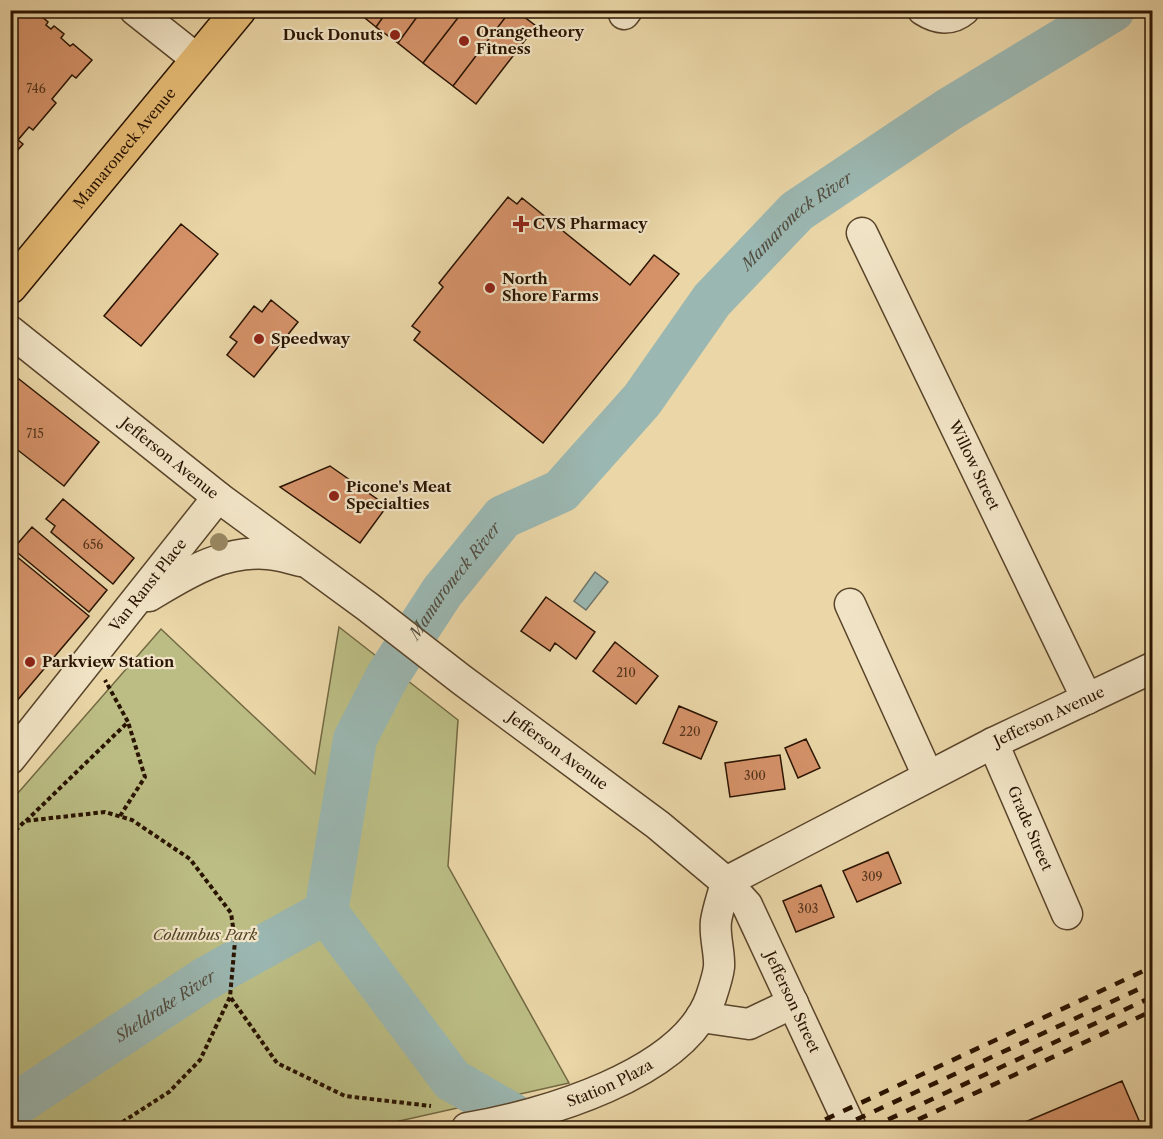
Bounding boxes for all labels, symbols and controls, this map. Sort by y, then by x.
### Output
place label: Orangetheory Fitness [476,22,585,58]
place label: Duck Donuts [283,25,383,44]
marker: Duck Donuts [388,28,402,42]
marker: Orangetheory Fitness [457,34,471,48]
house number: 746 [26,81,46,96]
street label: Mamaroneck Avenue [69,84,180,212]
water label: Mamaroneck River [735,166,857,275]
place label: CVS Pharmacy [533,214,648,233]
marker: CVS Pharmacy [514,217,528,231]
place label: North Shore Farms [502,269,599,305]
marker: North Shore Farms [483,281,497,295]
place label: Speedway [271,329,351,348]
marker: Speedway [252,332,266,346]
street label: Jefferson Avenue [115,412,223,503]
street label: Willow Street [945,416,1005,514]
house number: 715 [26,426,44,441]
place label: Picone's Meat Specialties [346,477,452,513]
marker: Picone's Meat Specialties [327,489,341,503]
water label: Mamaroneck River [403,517,506,644]
street label: Van Ranst Place [104,535,190,636]
house number: 656 [83,537,103,552]
place label: Parkview Station [42,652,175,671]
marker: Parkview Station [23,655,37,669]
house number: 210 [616,665,636,680]
street label: Jefferson Avenue [989,682,1107,751]
street label: Jefferson Avenue [502,706,612,794]
house number: 220 [679,724,701,739]
house number: 300 [744,768,766,783]
street label: Grade Street [1004,783,1057,874]
house number: 309 [861,869,883,884]
house number: 303 [798,901,818,916]
park label: Columbus Park [153,925,258,944]
street label: Jefferson Street [760,946,825,1056]
water label: Sheldrake River [110,965,220,1046]
street label: Station Plaza [564,1055,656,1111]

